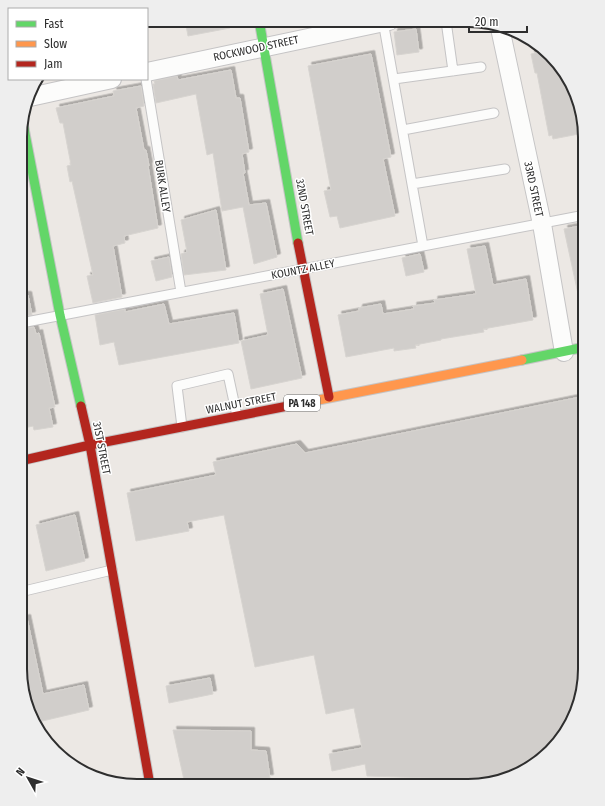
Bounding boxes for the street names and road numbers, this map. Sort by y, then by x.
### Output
street label: ROCKWOOD STREET [212,33,301,64]
street label: BURK ALLEY [152,159,173,214]
street label: 33RD STREET [521,160,546,219]
street label: 32ND STREET [293,178,316,237]
street label: KOUNTZ ALLEY [270,257,337,282]
street label: WALNUT STREET [205,390,278,417]
road number: PA 148 [284,395,320,411]
street label: 31ST STREET [90,421,113,477]

